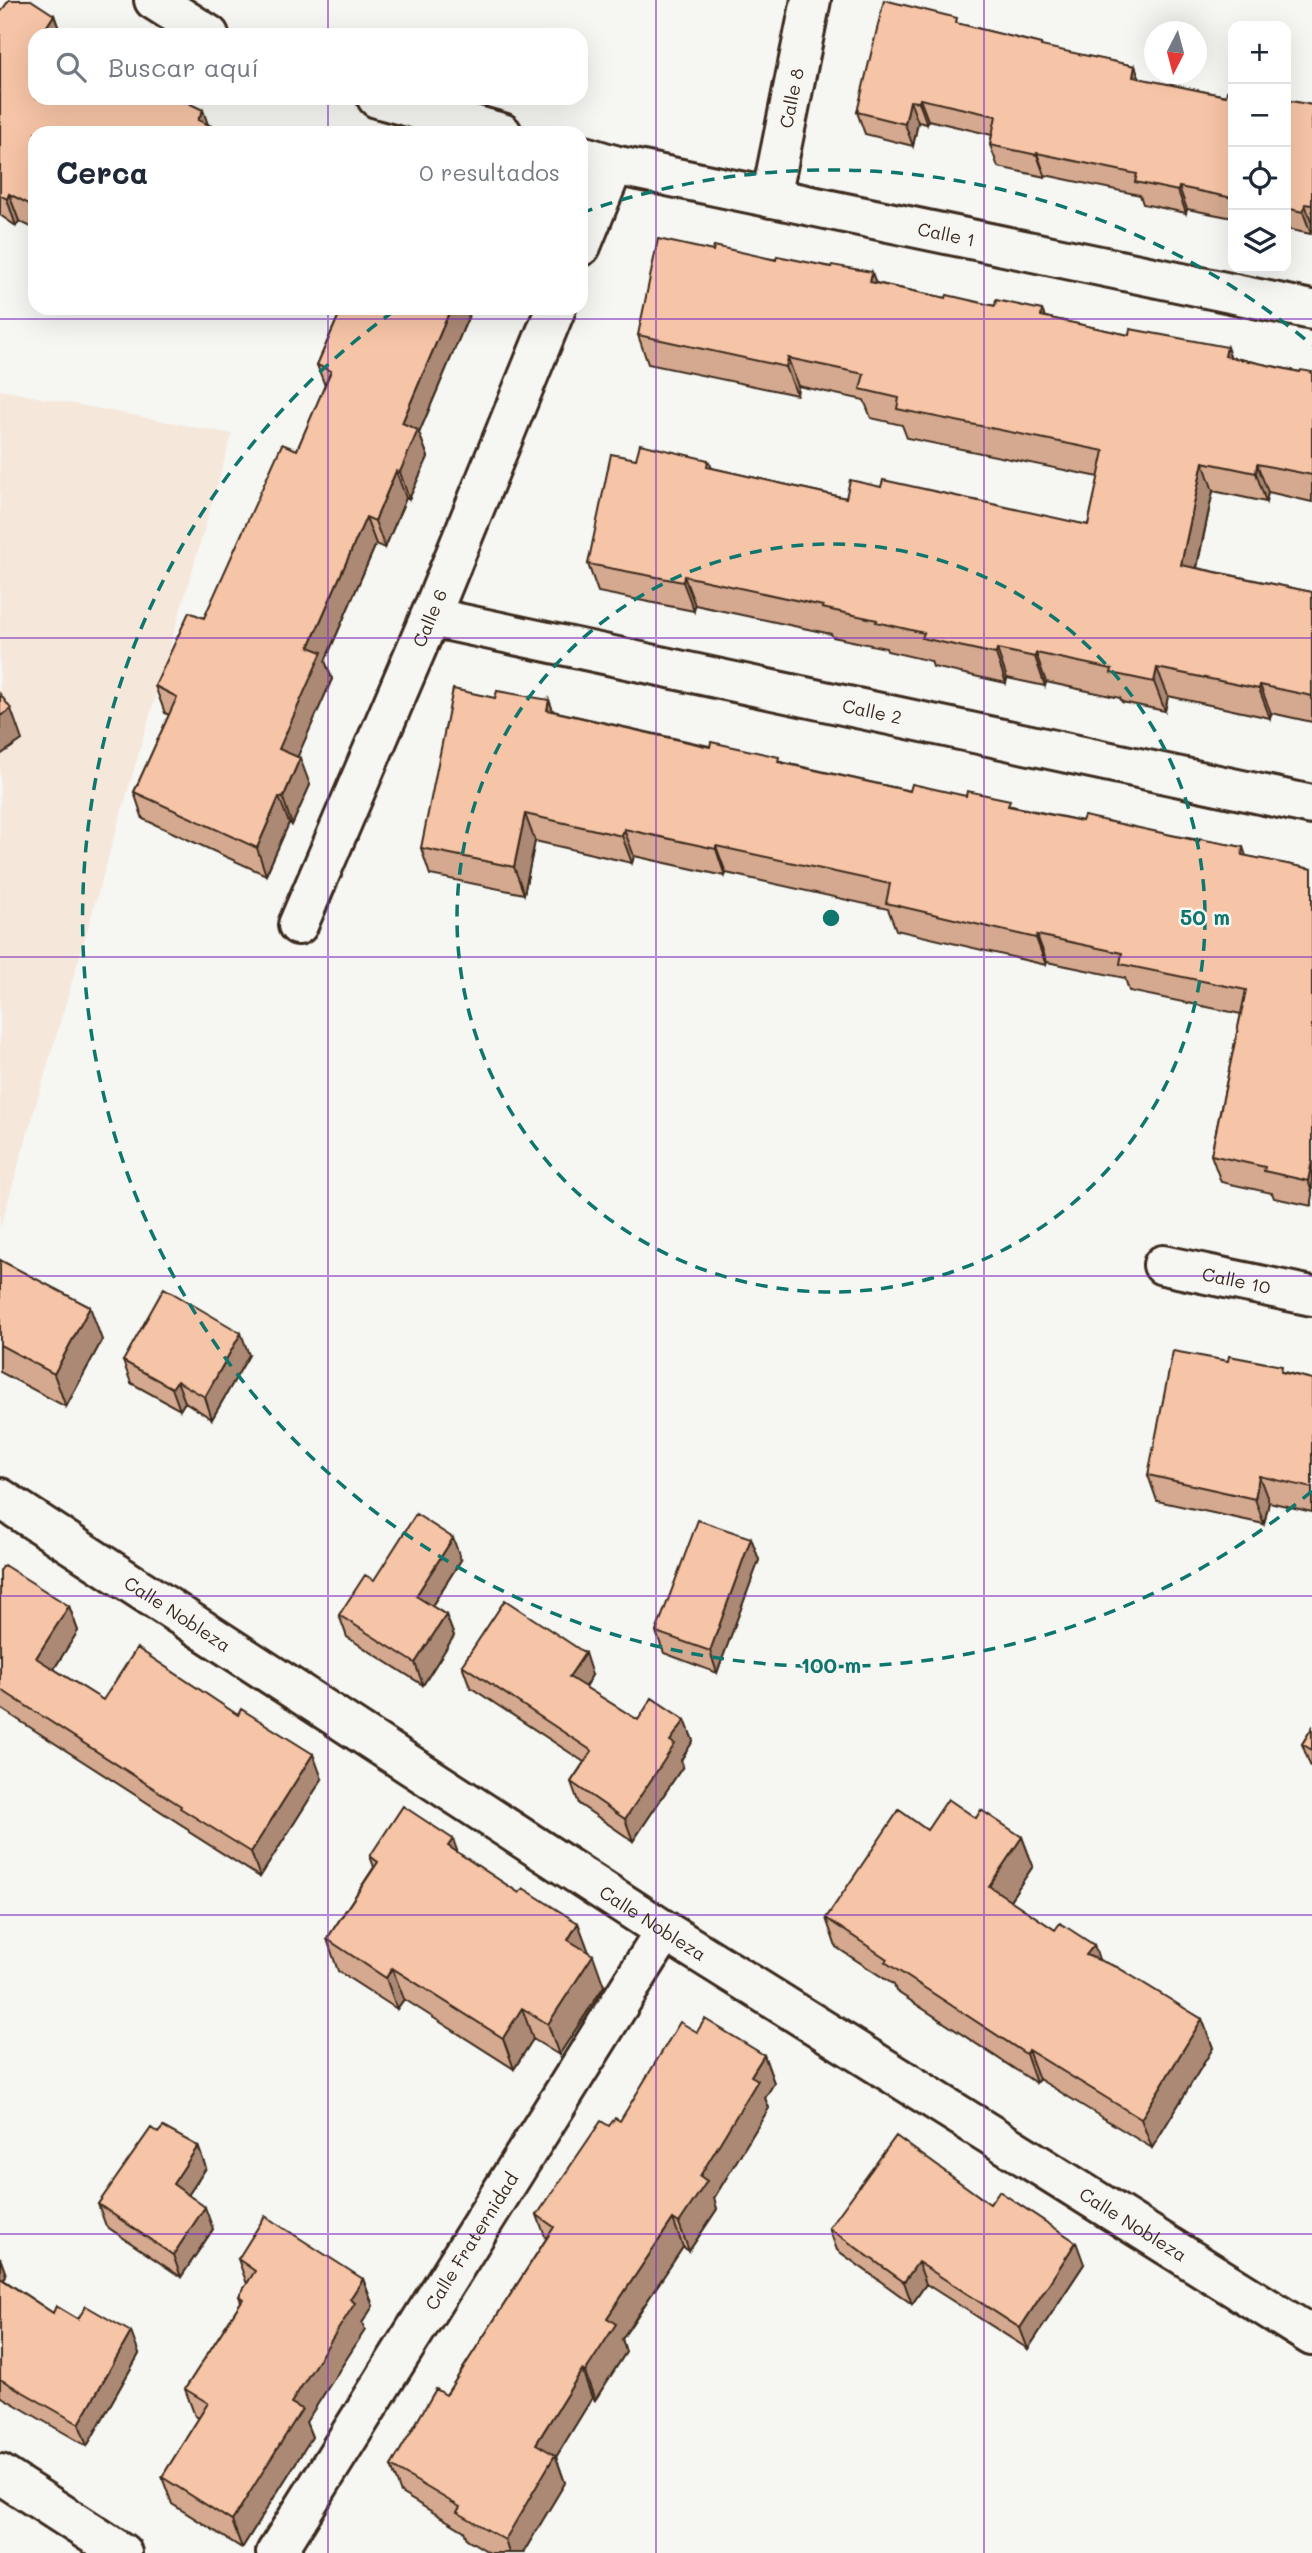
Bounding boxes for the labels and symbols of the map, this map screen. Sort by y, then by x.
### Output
north arrow [1144,21,1207,84]
street label: Calle 8 [773,66,809,130]
street label: Calle 1 [916,216,977,252]
street label: Calle 6 [407,585,452,651]
street label: Calle 2 [840,693,904,729]
text: 50 m [1180,903,1230,930]
centre of rings [819,906,843,930]
street label: Calle 10 [1200,1261,1273,1299]
street label: Calle Nobleza [120,1570,236,1657]
text: 100 m [801,1651,861,1678]
street label: Calle Nobleza [595,1880,711,1966]
street label: Calle Fraternidad [419,2168,523,2314]
street label: Calle Nobleza [1075,2181,1192,2267]

